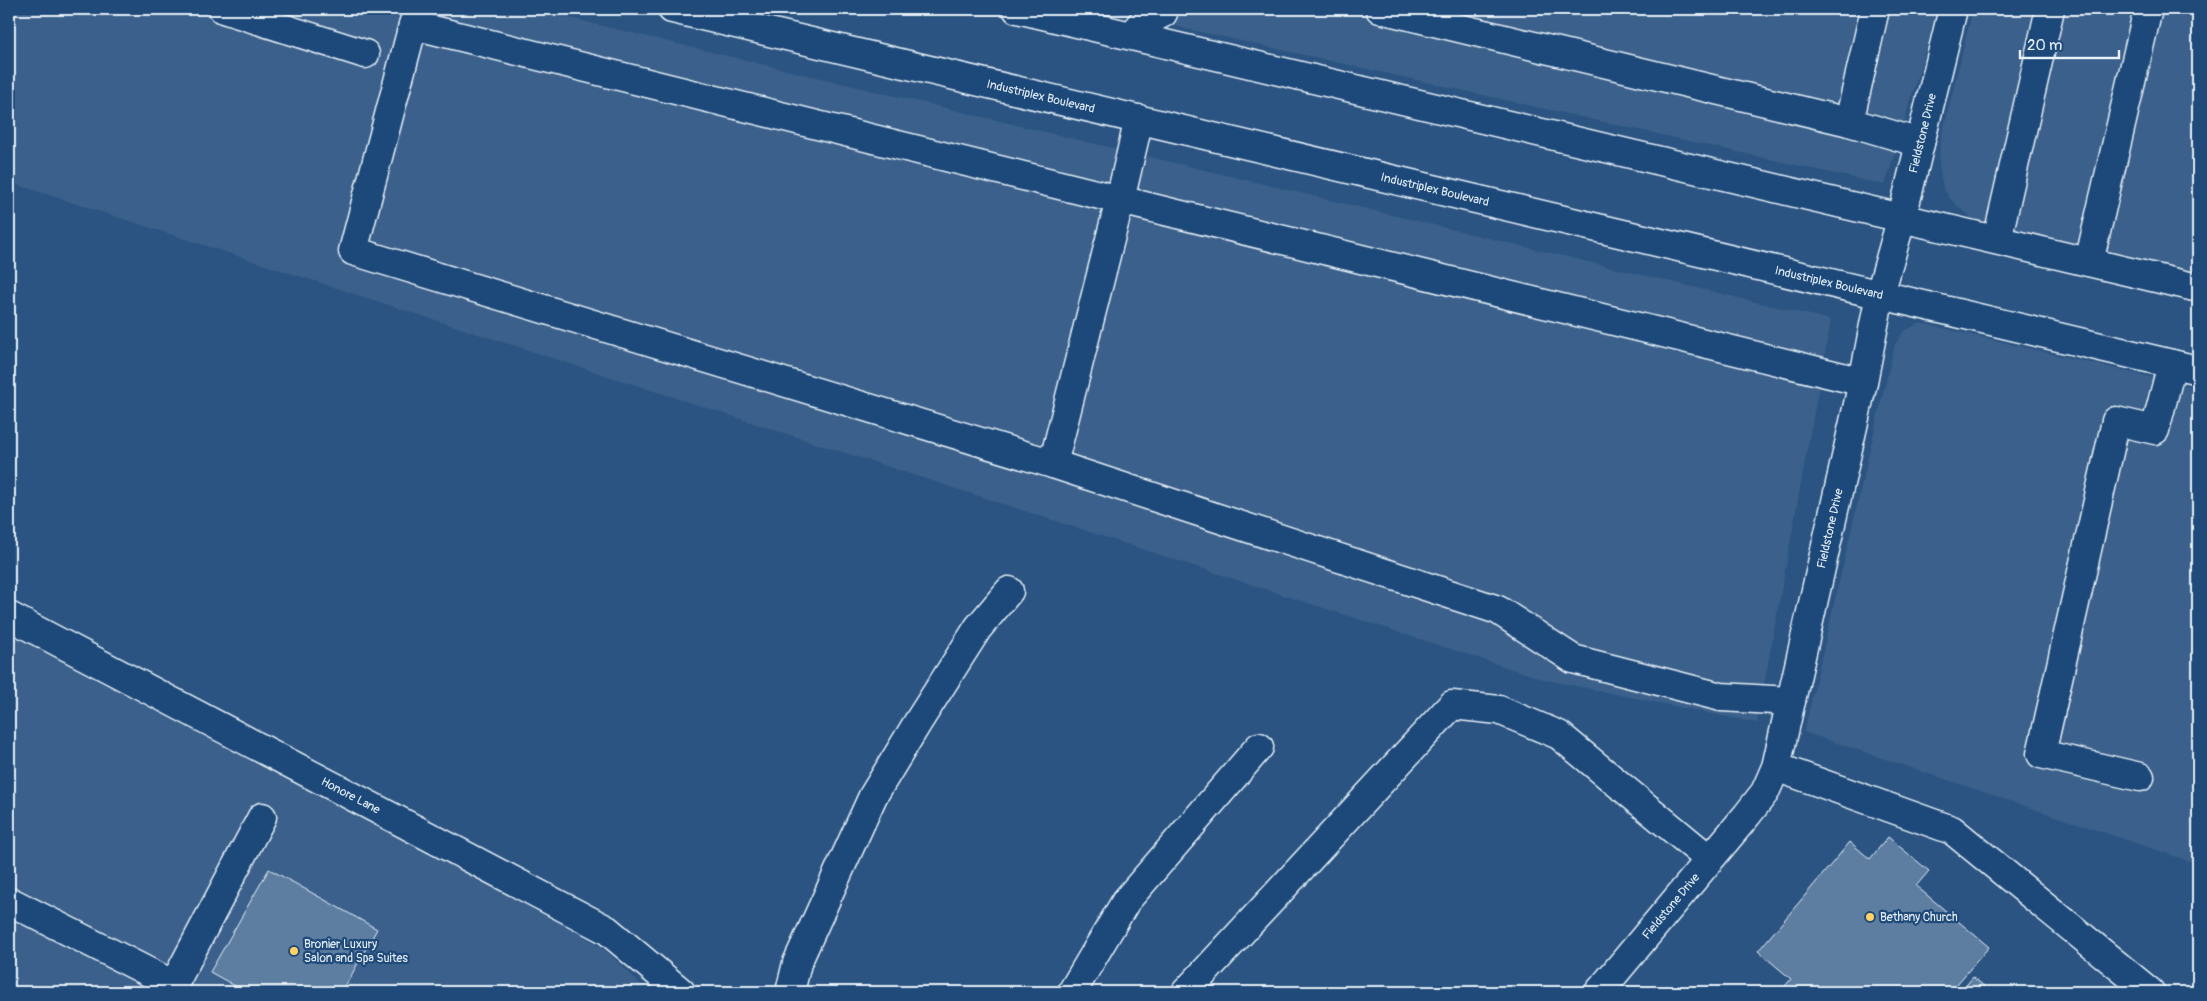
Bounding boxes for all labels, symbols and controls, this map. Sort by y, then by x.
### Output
scale bar [2020,28,2118,60]
text: 20 m [2027,36,2062,55]
street label: Industriplex Boulevard [985,77,1096,117]
street label: Fieldstone Drive [1906,92,1940,175]
street label: Industriplex Boulevard [1379,170,1491,210]
street label: Industriplex Boulevard [1773,263,1885,303]
street label: Fieldstone Drive [1814,487,1847,570]
street label: Honore Lane [318,774,383,818]
street label: Fieldstone Drive [1639,870,1703,943]
place label: Bethany Church [1880,910,1958,925]
marker: Bethany Church [1864,911,1876,923]
place label: Bronier Luxury Salon and Spa Suites [304,937,408,966]
marker: Bronier Luxury Salon and Spa Suites [288,945,300,957]

